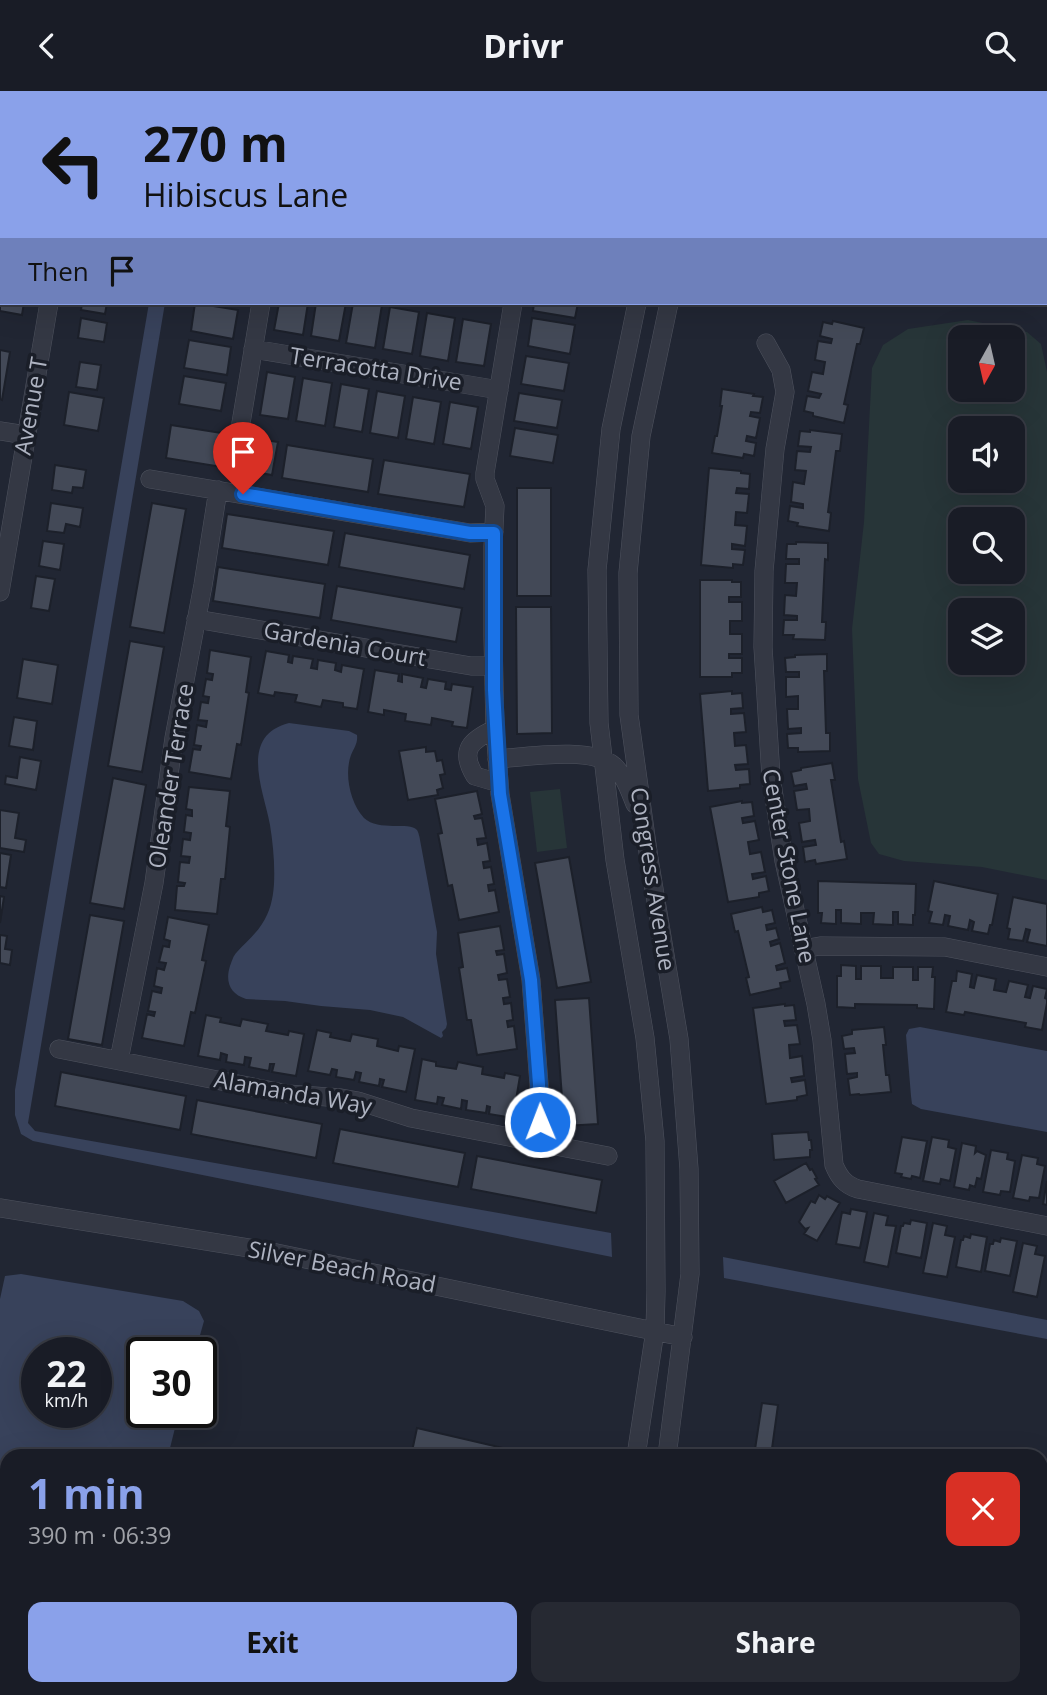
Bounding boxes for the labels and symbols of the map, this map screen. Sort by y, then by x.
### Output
north arrow [948,325,1026,403]
street label: Terracotta Drive [288,339,464,397]
street label: Avenue T [6,354,54,457]
pin [213,422,273,494]
street label: Gardenia Court [261,613,429,673]
street label: Oleander Terrace [140,681,200,871]
street label: Center Stone Lane [755,766,825,966]
street label: Congress Avenue [624,785,684,973]
street label: Alamanda Way [212,1062,375,1122]
position arrow [503,1085,577,1159]
street label: Silver Beach Road [246,1232,439,1300]
speed limit sign: 30 [126,1337,217,1428]

